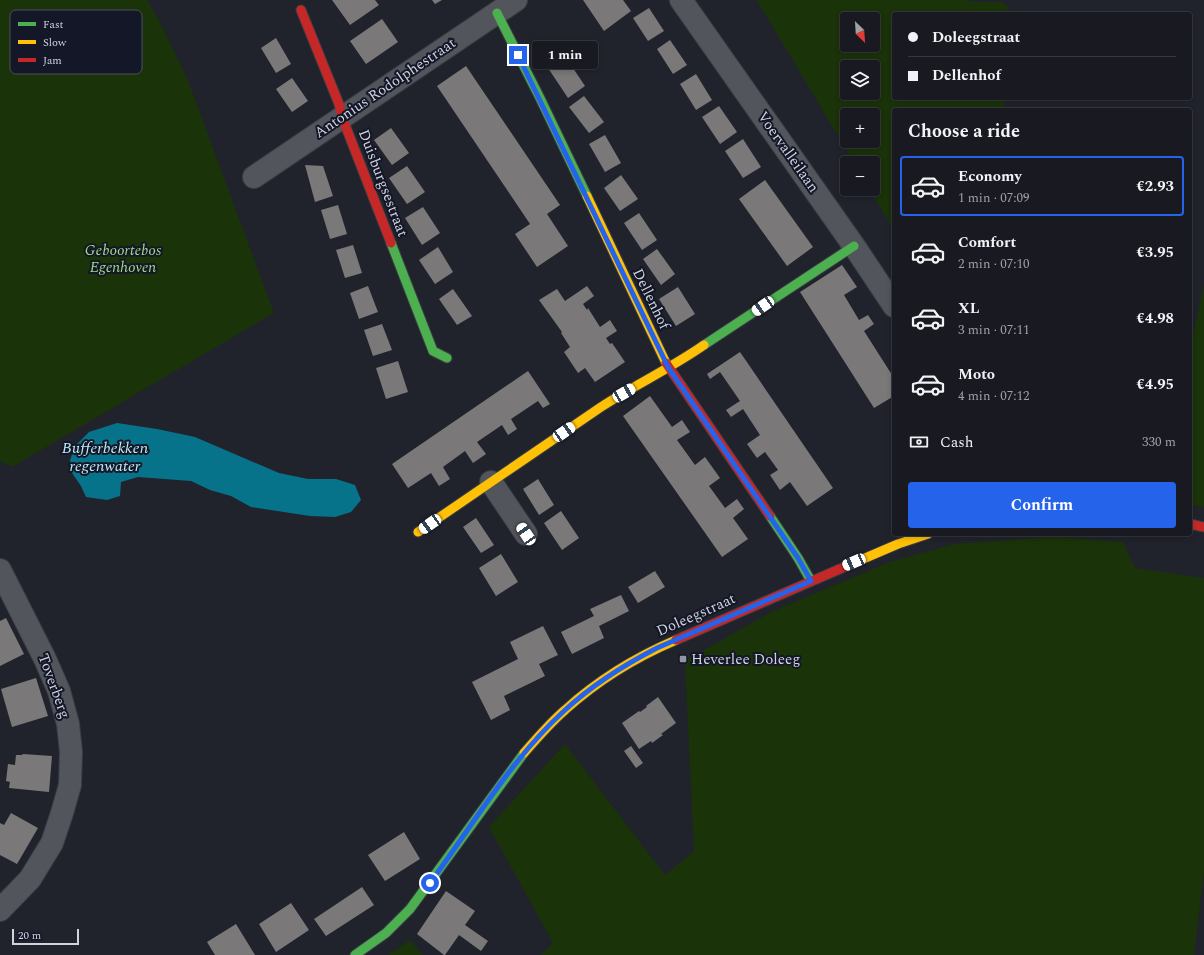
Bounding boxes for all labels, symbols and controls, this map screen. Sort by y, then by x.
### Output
legend [10,10,142,74]
north arrow [840,12,880,52]
map controls [840,12,880,196]
text: Fast [43,16,64,33]
text: Doleegstraat [932,26,1020,49]
street label: Antonius Rodolphestraat [309,32,461,144]
text: Slow [43,34,67,51]
callout: 1 min [532,41,598,69]
text: 1 min [548,45,582,65]
route end [509,46,527,64]
text: Jam [43,52,62,69]
button: layers [840,60,880,100]
text: Dellenhof [932,64,1001,87]
street label: Voervalleilaan [751,107,825,198]
button: + [840,108,880,148]
text: Choose a ride [908,118,1020,145]
street label: Duisburgsestraat [352,126,414,240]
button: − [840,156,880,196]
text: Economy [958,165,1022,188]
icon: car [910,168,946,204]
text: €2.93 [1136,175,1174,198]
text: 1 min · 07:09 [958,188,1030,208]
text: Comfort [958,231,1016,254]
icon: car [910,234,946,270]
park label: Geboortebos Egenhoven [85,239,162,279]
text: €3.95 [1136,241,1174,264]
text: 2 min · 07:10 [958,254,1030,274]
street label: Dellenhof [626,264,677,335]
car [750,294,776,318]
text: XL [958,297,979,320]
icon: car [910,300,946,336]
text: €4.98 [1136,307,1174,330]
text: 3 min · 07:11 [958,320,1030,340]
text: Moto [958,363,995,386]
icon: car [910,366,946,402]
text: €4.95 [1136,373,1174,396]
car [611,382,637,404]
text: 4 min · 07:12 [958,386,1030,406]
car [551,420,577,444]
icon: cash [908,431,930,453]
text: Cash [940,431,973,454]
text: 330 m [1142,432,1176,452]
water label: Bufferbekken regenwater [62,436,149,478]
button: Confirm [908,482,1176,528]
car [417,512,443,536]
car [514,521,538,547]
car [841,552,867,572]
street label: Doleegstraat [653,587,739,643]
place label: Heverlee Doleeg [691,648,800,671]
street label: Toverberg [32,650,76,722]
marker: Heverlee Doleeg [678,654,688,664]
route start [421,874,439,892]
scale bar [12,927,79,946]
text: 20 m [18,927,41,944]

